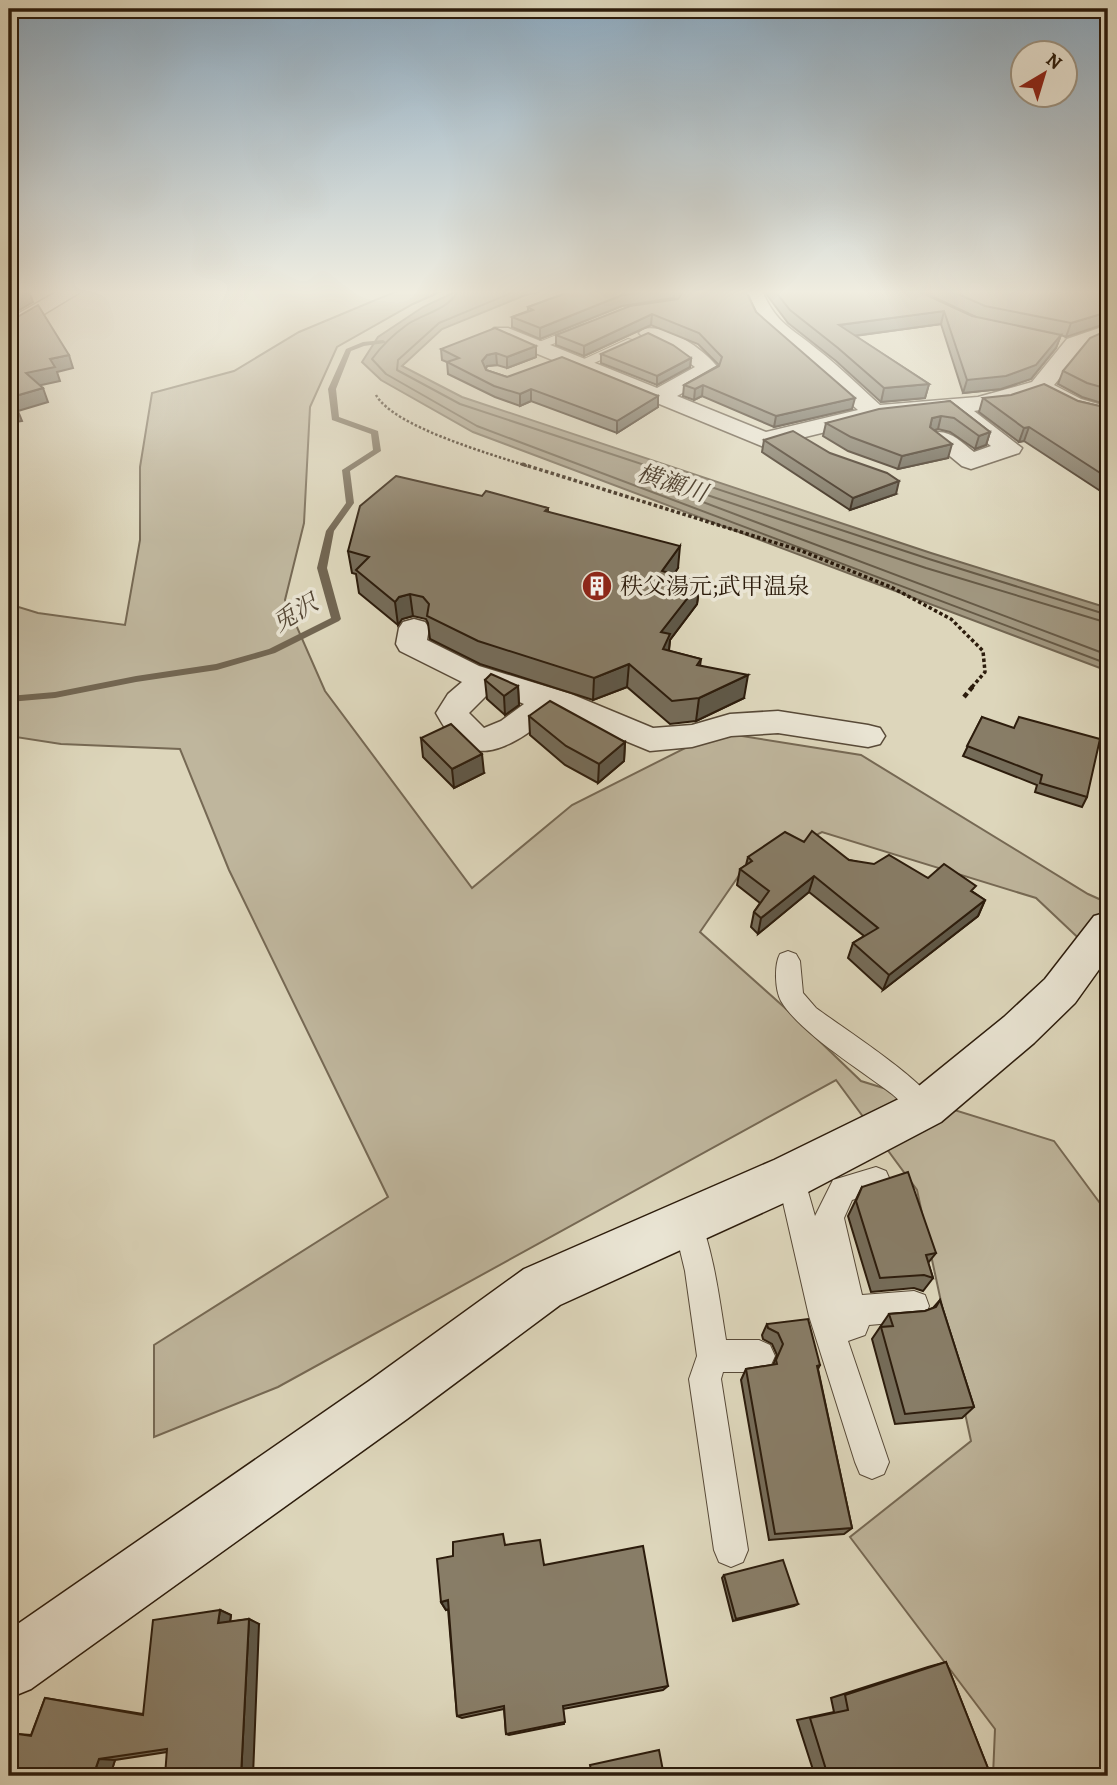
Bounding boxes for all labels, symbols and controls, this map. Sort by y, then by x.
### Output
north arrow [1009,38,1078,108]
text: N [1040,47,1067,76]
water label: 横瀬川 [633,457,714,510]
building icon: 秩父湯元;武甲温泉 [580,569,614,603]
place label: 秩父湯元;武甲温泉 [620,571,809,602]
water label: 兎沢 [266,585,326,639]

